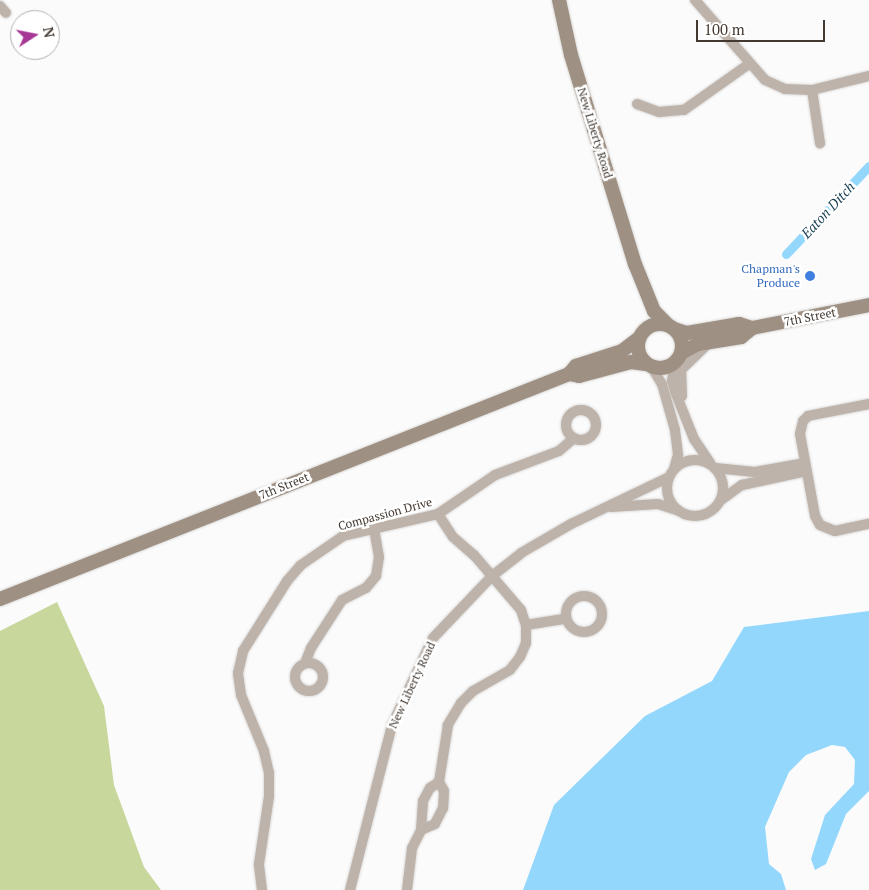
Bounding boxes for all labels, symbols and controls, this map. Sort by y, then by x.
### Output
north arrow [10,10,60,60]
scale bar [699,10,828,42]
text: 100 m [704,19,745,39]
text: N [39,25,60,39]
street label: New Liberty Road [574,86,616,180]
water label: Eaton Ditch [798,178,858,242]
place label: Chapman's Produce [741,262,800,290]
marker: Chapman's Produce [804,270,816,282]
street label: 7th Street [783,305,837,329]
street label: 7th Street [257,470,311,502]
street label: Compassion Drive [336,495,434,533]
street label: New Liberty Road [386,639,438,731]

